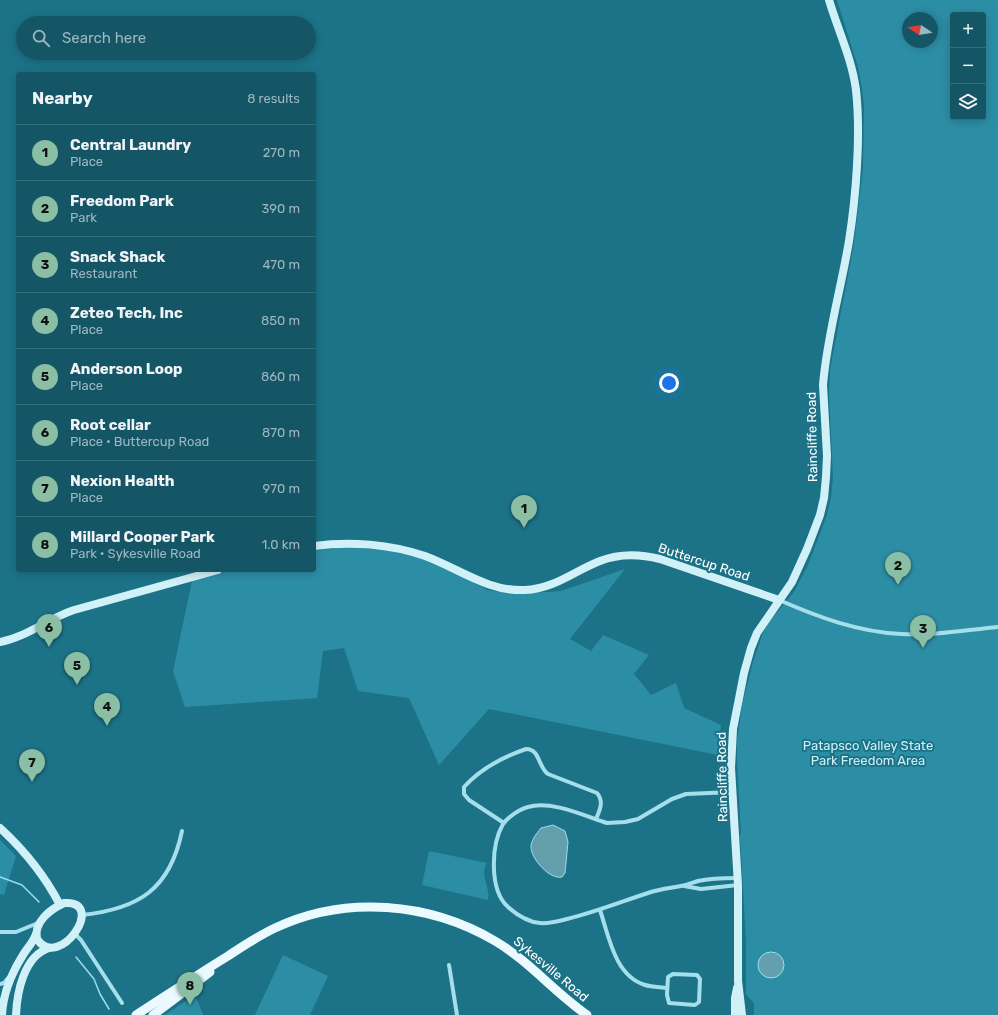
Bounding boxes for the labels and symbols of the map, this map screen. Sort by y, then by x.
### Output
north arrow [902,12,938,48]
your location [659,373,679,393]
street label: Raincliffe Road [804,392,820,482]
pin: 1 [511,495,537,528]
street label: Buttercup Road [656,540,752,584]
pin: 2 [885,552,911,585]
pin: 6 [36,614,62,647]
pin: 3 [910,615,936,648]
pin: 5 [64,652,90,685]
pin: 4 [94,693,120,726]
street label: Raincliffe Road [714,732,730,822]
park label: Patapsco Valley State Park Freedom Area [803,738,933,768]
pin: 7 [19,749,45,782]
street label: Sykesville Road [510,933,592,1005]
pin: 8 [177,972,203,1005]

